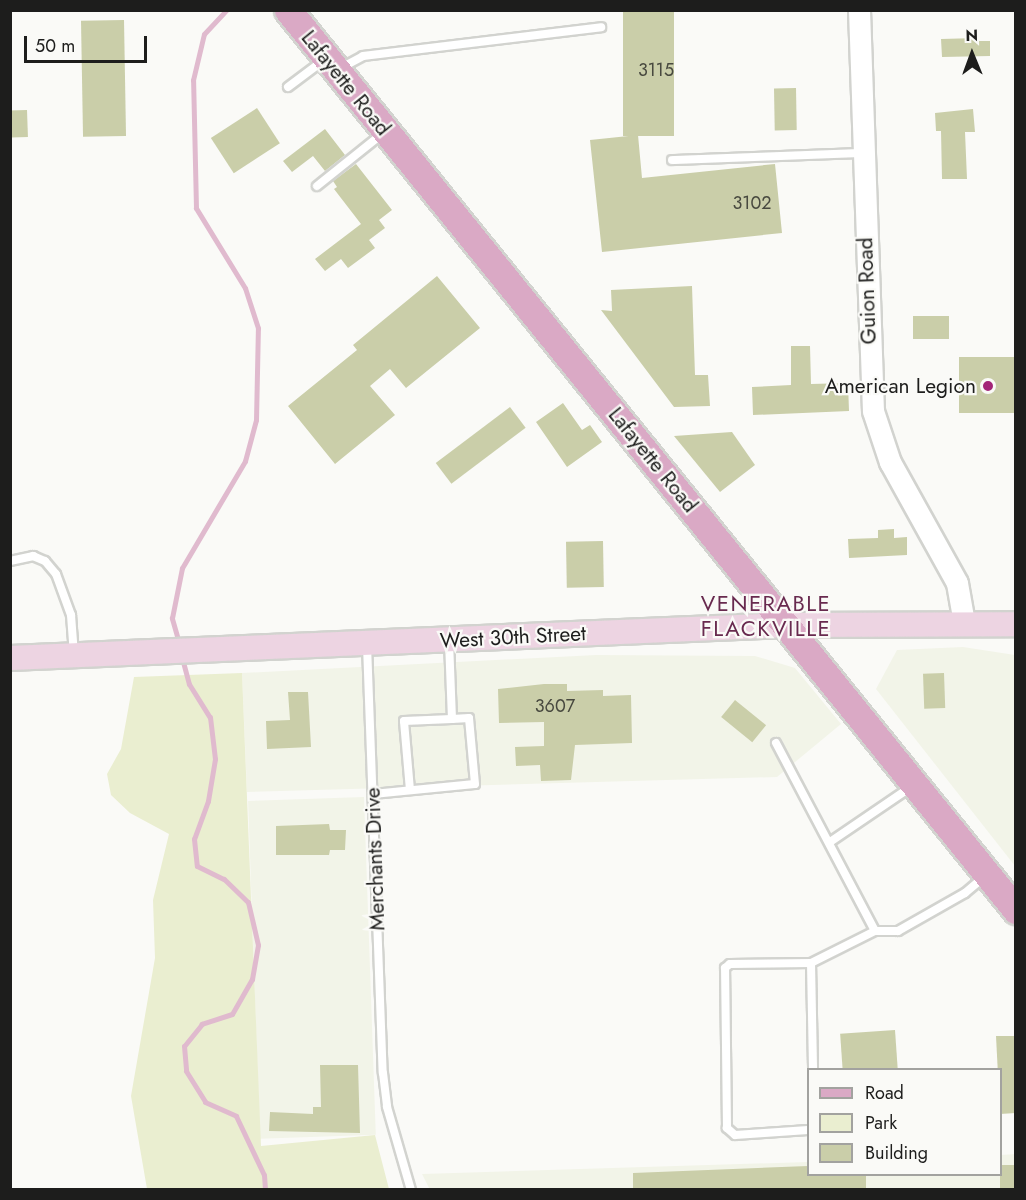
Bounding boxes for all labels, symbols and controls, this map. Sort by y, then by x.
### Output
scale bar [27,24,150,62]
north arrow [942,24,1002,84]
text: N [965,24,978,47]
street label: Lafayette Road [296,25,396,141]
text: 50 m [35,33,75,59]
house number: 3115 [638,59,674,81]
house number: 3102 [733,192,771,214]
street label: Guion Road [853,237,881,345]
place label: American Legion [825,373,976,399]
marker: American Legion [981,379,995,393]
street label: Lafayette Road [603,402,703,518]
district label: VENERABLE FLACKVILLE [701,590,831,642]
street label: West 30th Street [439,621,587,653]
house number: 3607 [535,695,575,717]
street label: Merchants Drive [360,787,390,931]
legend [807,1068,1002,1176]
text: Road [865,1080,904,1106]
text: Park [865,1110,897,1136]
text: Building [865,1140,928,1166]

